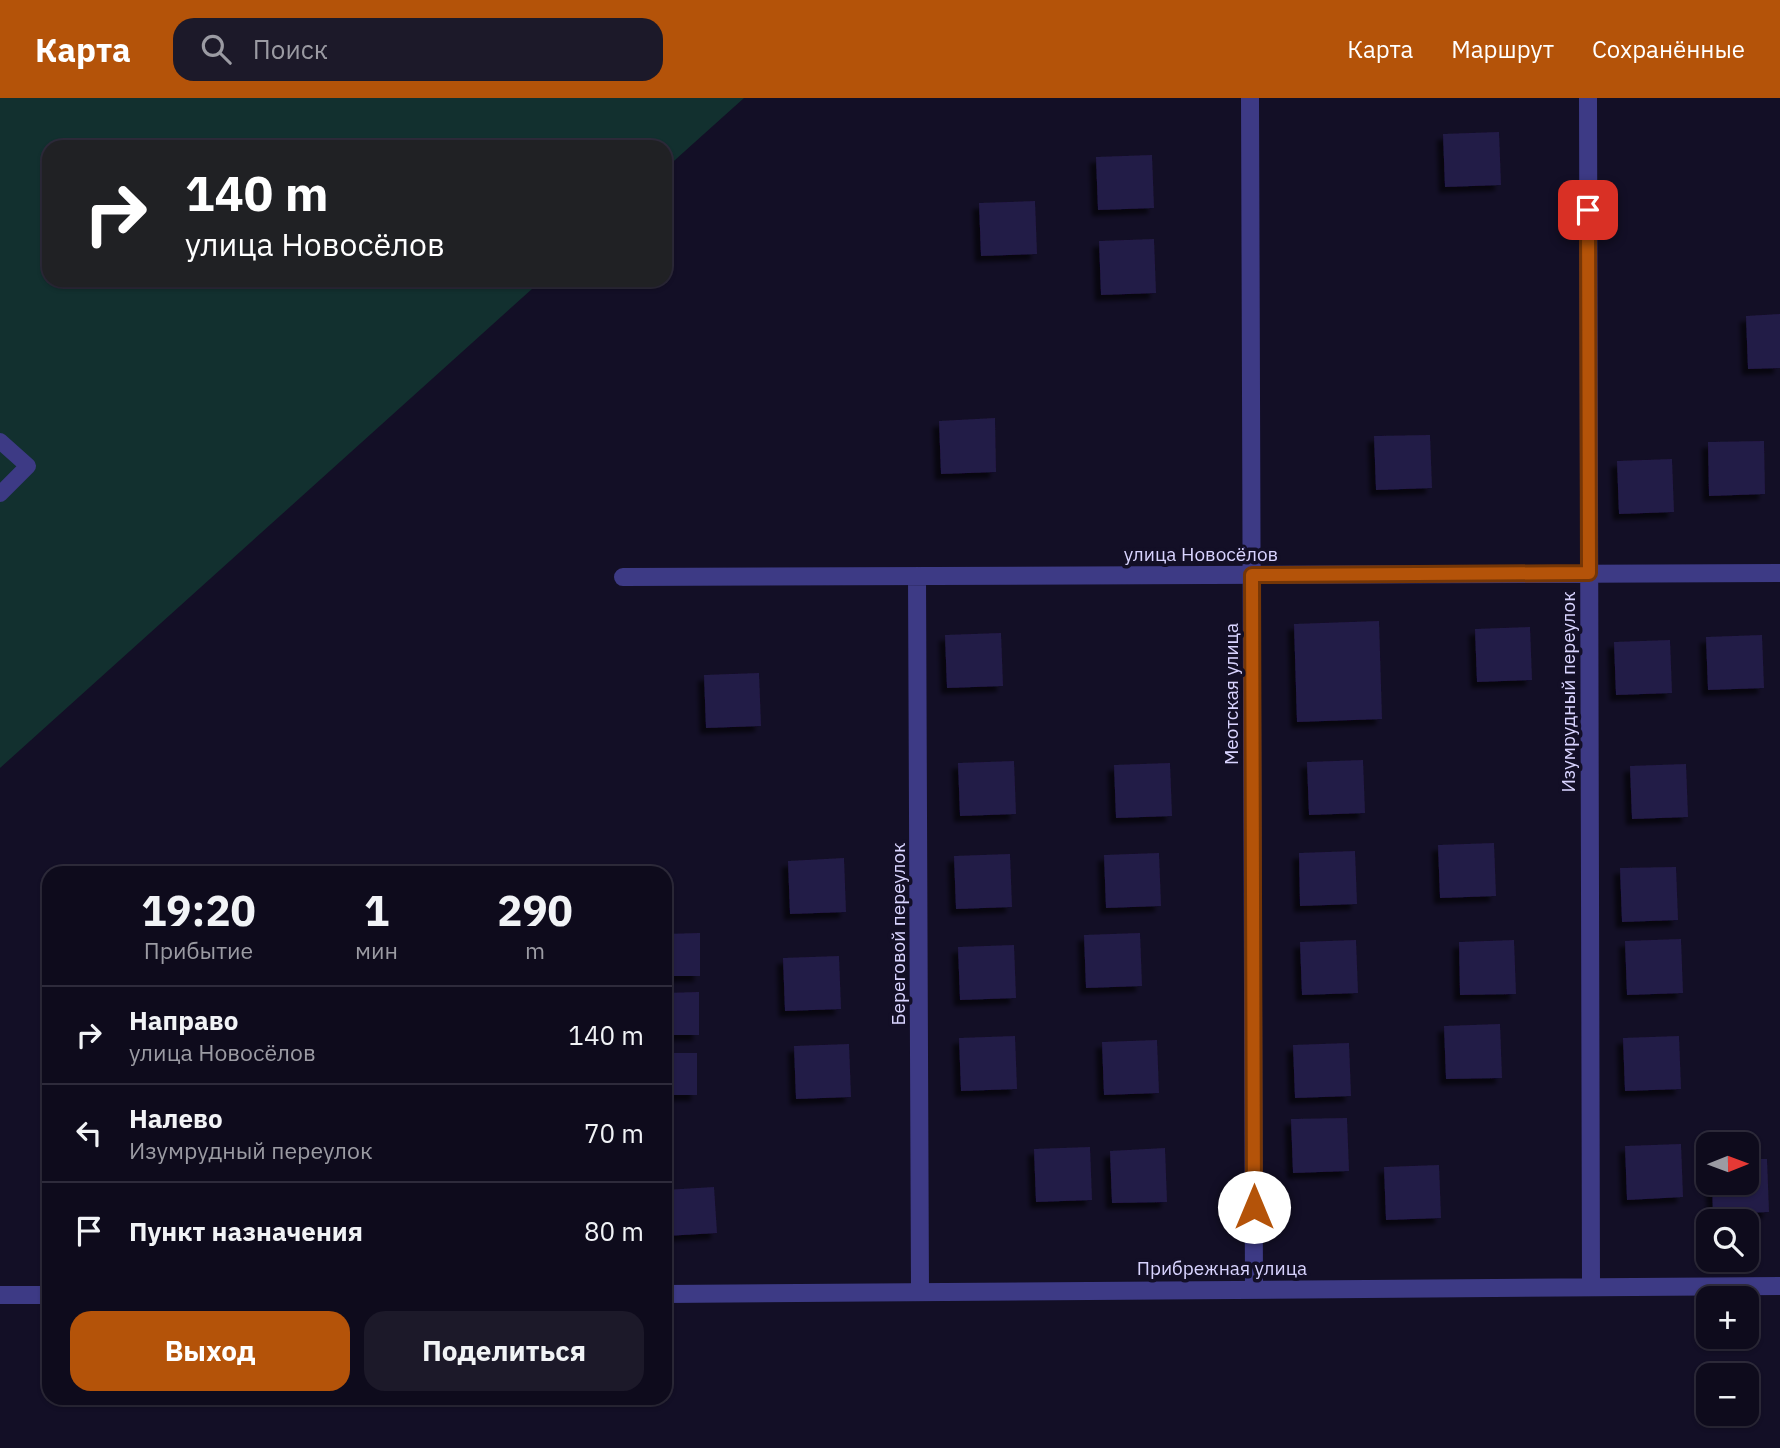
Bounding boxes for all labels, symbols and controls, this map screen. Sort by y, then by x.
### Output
search box [173,18,663,81]
text: Карта [35,28,131,71]
icon: search [197,30,235,68]
text: Поиск [253,32,328,66]
text: Карта [1347,33,1413,65]
text: Маршрут [1451,33,1554,65]
text: Сохранённые [1592,33,1745,65]
text: 140 m [185,161,329,224]
icon: right [70,168,161,259]
pin [1558,180,1618,240]
icon: arrive [1569,191,1607,229]
text: улица Новосёлов [185,223,445,265]
street label: улица Новосёлов [1124,542,1278,566]
street label: Изумрудный переулок [1556,591,1580,793]
street label: Меотская улица [1219,623,1243,765]
street label: Береговой переулок [886,842,910,1026]
text: 19:20 [141,883,256,938]
text: 1 [364,883,389,938]
text: 290 [497,883,573,938]
text: Прибытие [144,935,253,965]
text: мин [355,935,398,965]
text: m [525,935,545,965]
text: Направо [129,1003,238,1037]
icon: right [70,1016,108,1054]
text: 140 m [568,1018,644,1052]
text: улица Новосёлов [129,1037,316,1067]
text: Налево [129,1101,223,1135]
icon: left [70,1114,108,1152]
text: 70 m [584,1116,644,1150]
north arrow [1696,1132,1759,1195]
map controls [1696,1132,1759,1426]
text: Изумрудный переулок [129,1135,373,1165]
position arrow [1217,1170,1291,1244]
button: search [1696,1209,1759,1272]
icon: arrive [70,1212,108,1250]
text: Пункт назначения [129,1214,363,1248]
text: 80 m [584,1214,644,1248]
street label: Прибрежная улица [1137,1256,1307,1280]
button: + [1696,1286,1759,1349]
button: Выход [70,1311,350,1391]
button: Поделиться [364,1311,644,1391]
button: − [1696,1363,1759,1426]

